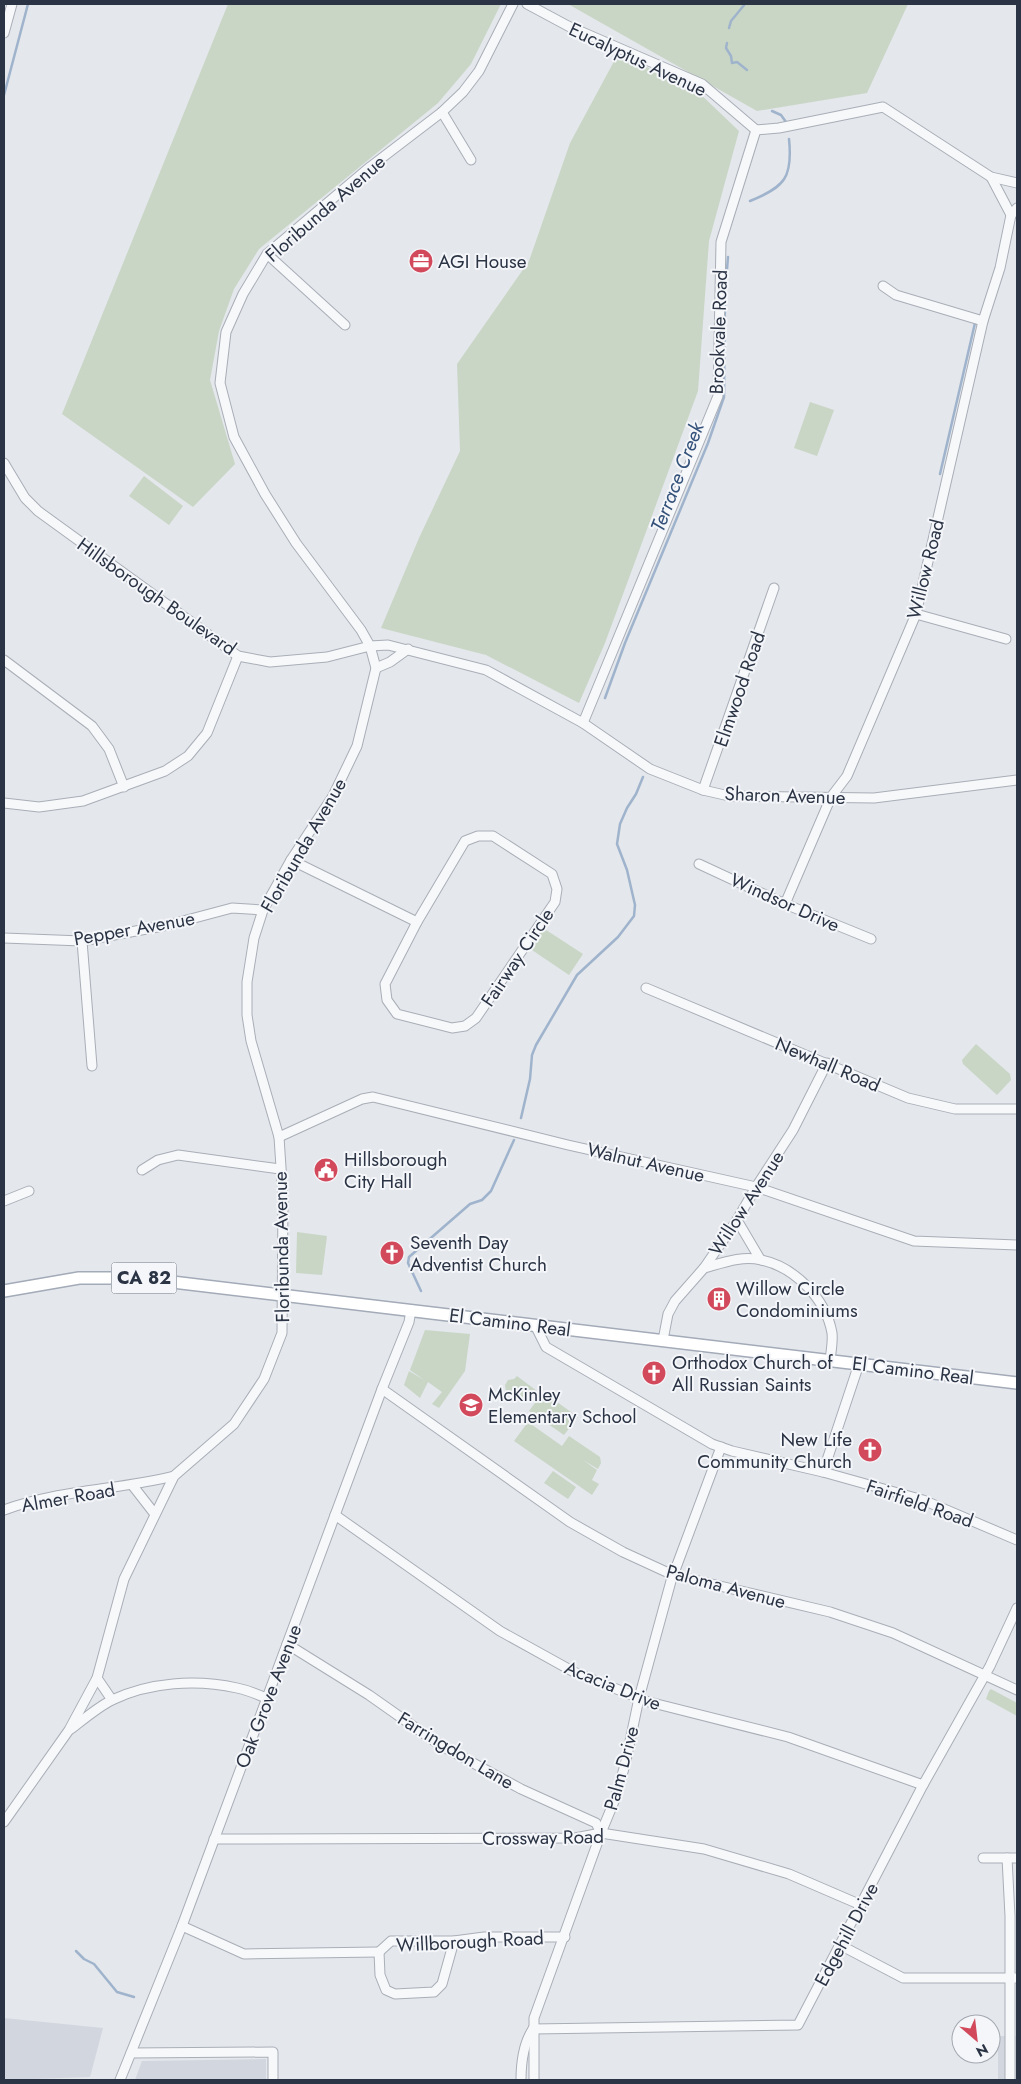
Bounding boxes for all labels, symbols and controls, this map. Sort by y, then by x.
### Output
street label: Eucalyptus Avenue [564,16,711,103]
street label: Floribunda Avenue [259,148,391,268]
office icon: AGI House [408,248,434,274]
place label: AGI House [438,248,527,275]
street label: Brookvale Road [703,269,734,395]
water label: Terrace Creek [643,417,712,536]
street label: Willow Road [900,516,951,622]
street label: Hillsborough Boulevard [72,531,242,662]
street label: Elmwood Road [707,628,772,751]
street label: Floribunda Avenue [254,773,353,918]
street label: Sharon Avenue [724,780,846,811]
street label: Windsor Drive [726,866,844,939]
street label: Fairway Circle [474,902,560,1012]
street label: Pepper Avenue [71,905,197,952]
street label: Newhall Road [771,1030,884,1099]
street label: Walnut Avenue [584,1136,707,1189]
street label: Willow Avenue [702,1145,791,1261]
place label: Hillsborough City Hall [344,1146,448,1195]
public building icon: Hillsborough City Hall [313,1157,339,1183]
street label: Floribunda Avenue [267,1171,296,1323]
place label: Seventh Day Adventist Church [410,1229,547,1278]
church icon: Seventh Day Adventist Church [379,1240,405,1266]
road number: CA 82 [112,1262,176,1294]
place label: Willow Circle Condominiums [736,1275,858,1324]
building icon: Willow Circle Condominiums [706,1286,732,1312]
street label: El Camino Real [448,1302,572,1343]
place label: Orthodox Church of All Russian Saints [672,1349,833,1398]
street label: El Camino Real [851,1350,975,1391]
church icon: Orthodox Church of All Russian Saints [641,1360,667,1386]
place label: McKinley Elementary School [488,1381,637,1430]
school or university icon: McKinley Elementary School [458,1392,484,1418]
place label: New Life Community Church [697,1426,852,1475]
church icon: New Life Community Church [857,1437,883,1463]
street label: Fairfield Road [863,1473,977,1534]
street label: Almer Road [19,1476,117,1519]
street label: Paloma Avenue [663,1558,789,1615]
street label: Oak Grove Avenue [229,1620,308,1772]
street label: Acacia Drive [561,1654,665,1717]
street label: Farringdon Lane [393,1705,519,1796]
street label: Palm Drive [597,1723,646,1813]
street label: Crossway Road [482,1823,604,1852]
street label: Edgehill Drive [808,1878,885,1991]
street label: Willborough Road [396,1924,545,1959]
north arrow [951,2014,1001,2064]
text: N [972,2039,992,2062]

